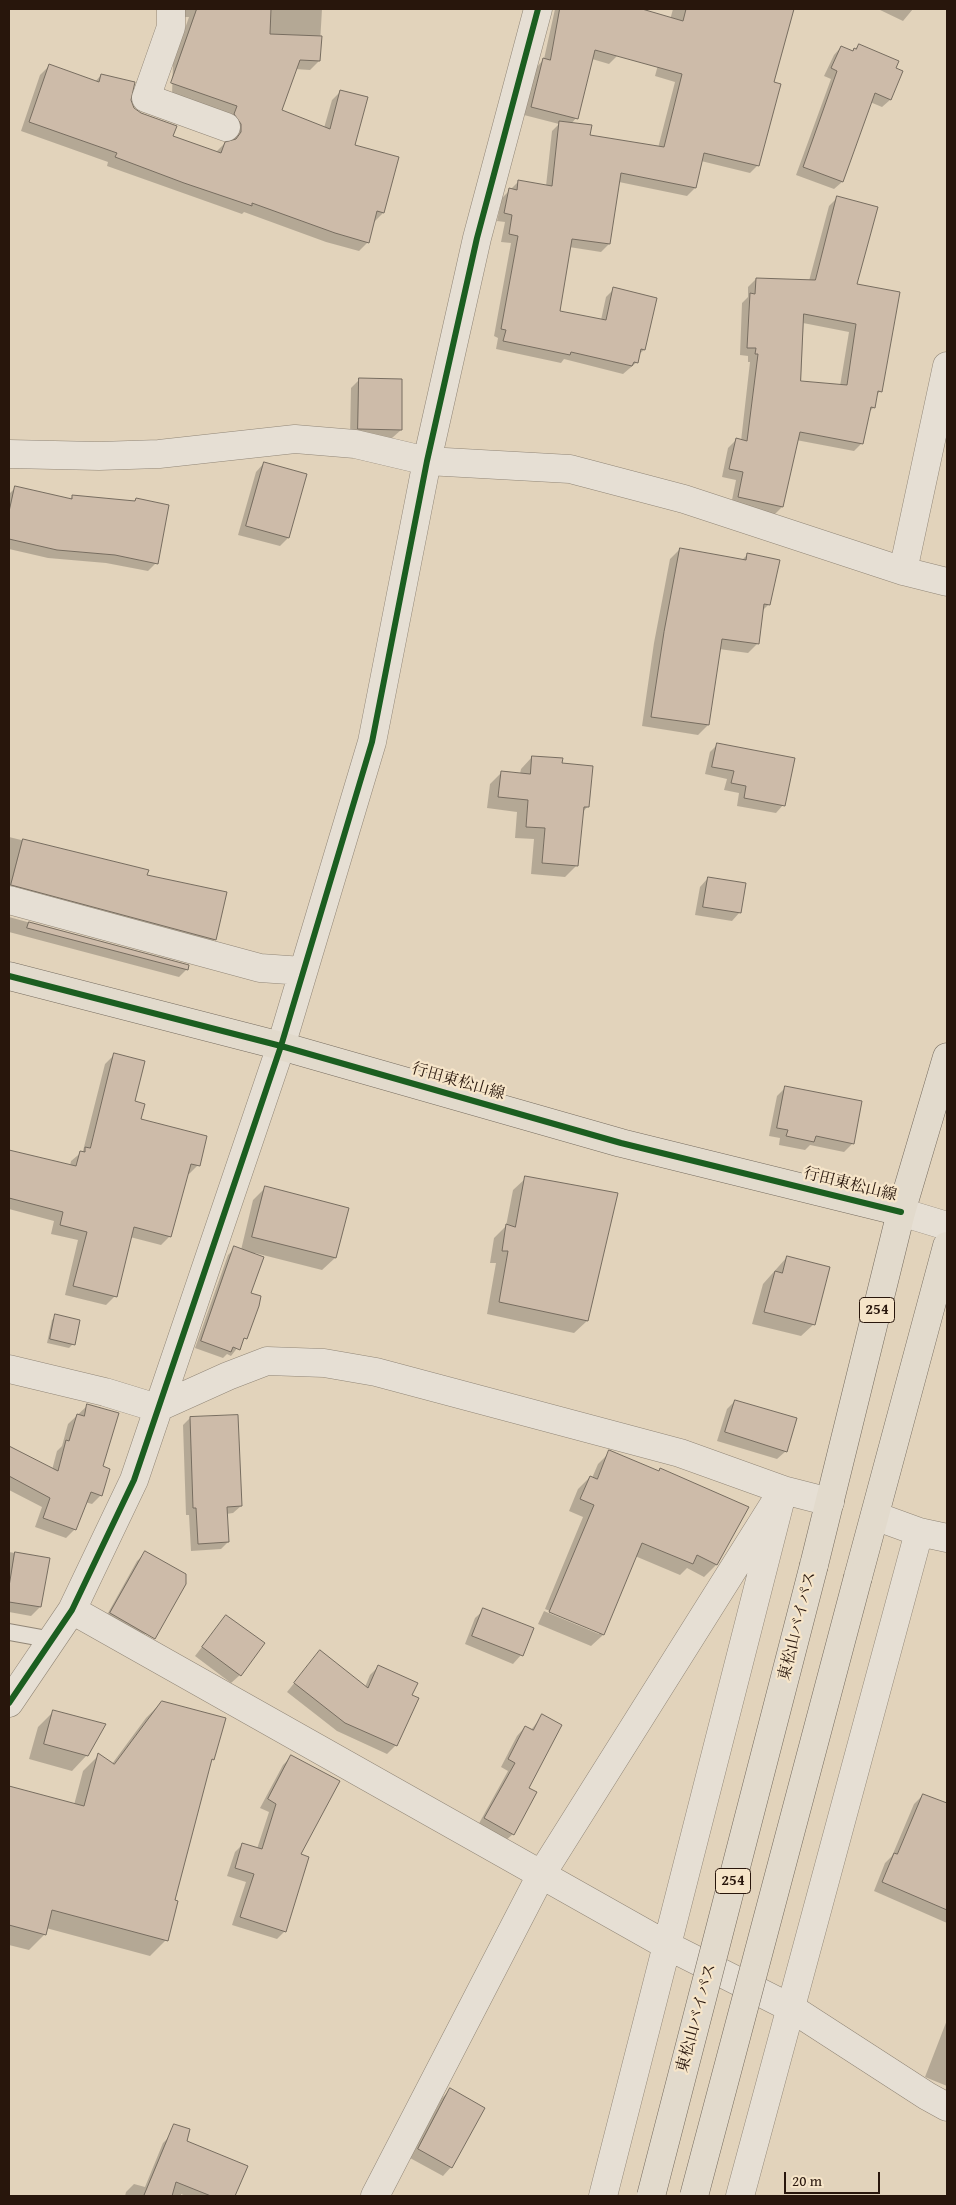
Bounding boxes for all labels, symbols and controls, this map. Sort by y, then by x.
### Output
street label: 行田東松山線 [409,1060,507,1104]
street label: 行田東松山線 [801,1164,899,1206]
road number: 254 [860,1298,894,1322]
street label: 東松山バイパス [775,1569,821,1683]
road number: 254 [716,1868,750,1894]
street label: 東松山バイパス [673,1961,721,2075]
scale bar [786,2162,882,2194]
text: 20 m [792,2170,822,2191]

